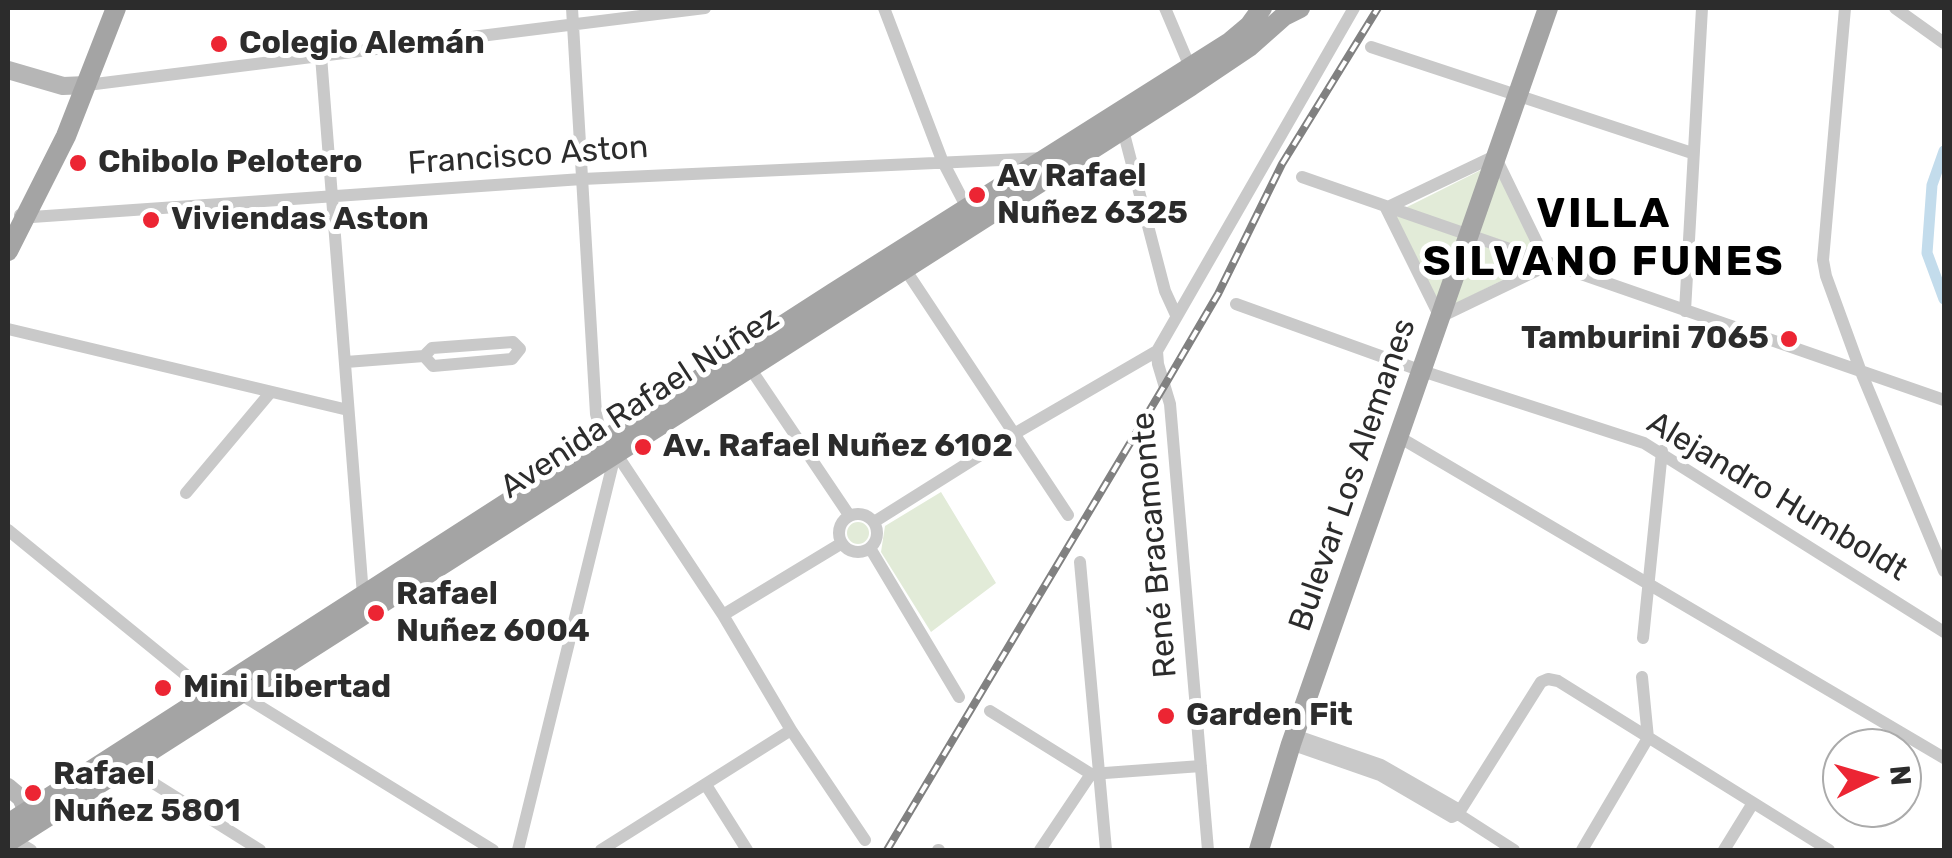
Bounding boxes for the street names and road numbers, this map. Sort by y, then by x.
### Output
street label: Francisco Aston [407,128,649,184]
street label: Avenida Rafael Núñez [494,299,786,507]
street label: Bulevar Los Alemanes [1282,314,1424,636]
street label: Alejandro Humboldt [1640,404,1914,590]
street label: René Bracamonte [1124,411,1186,679]

